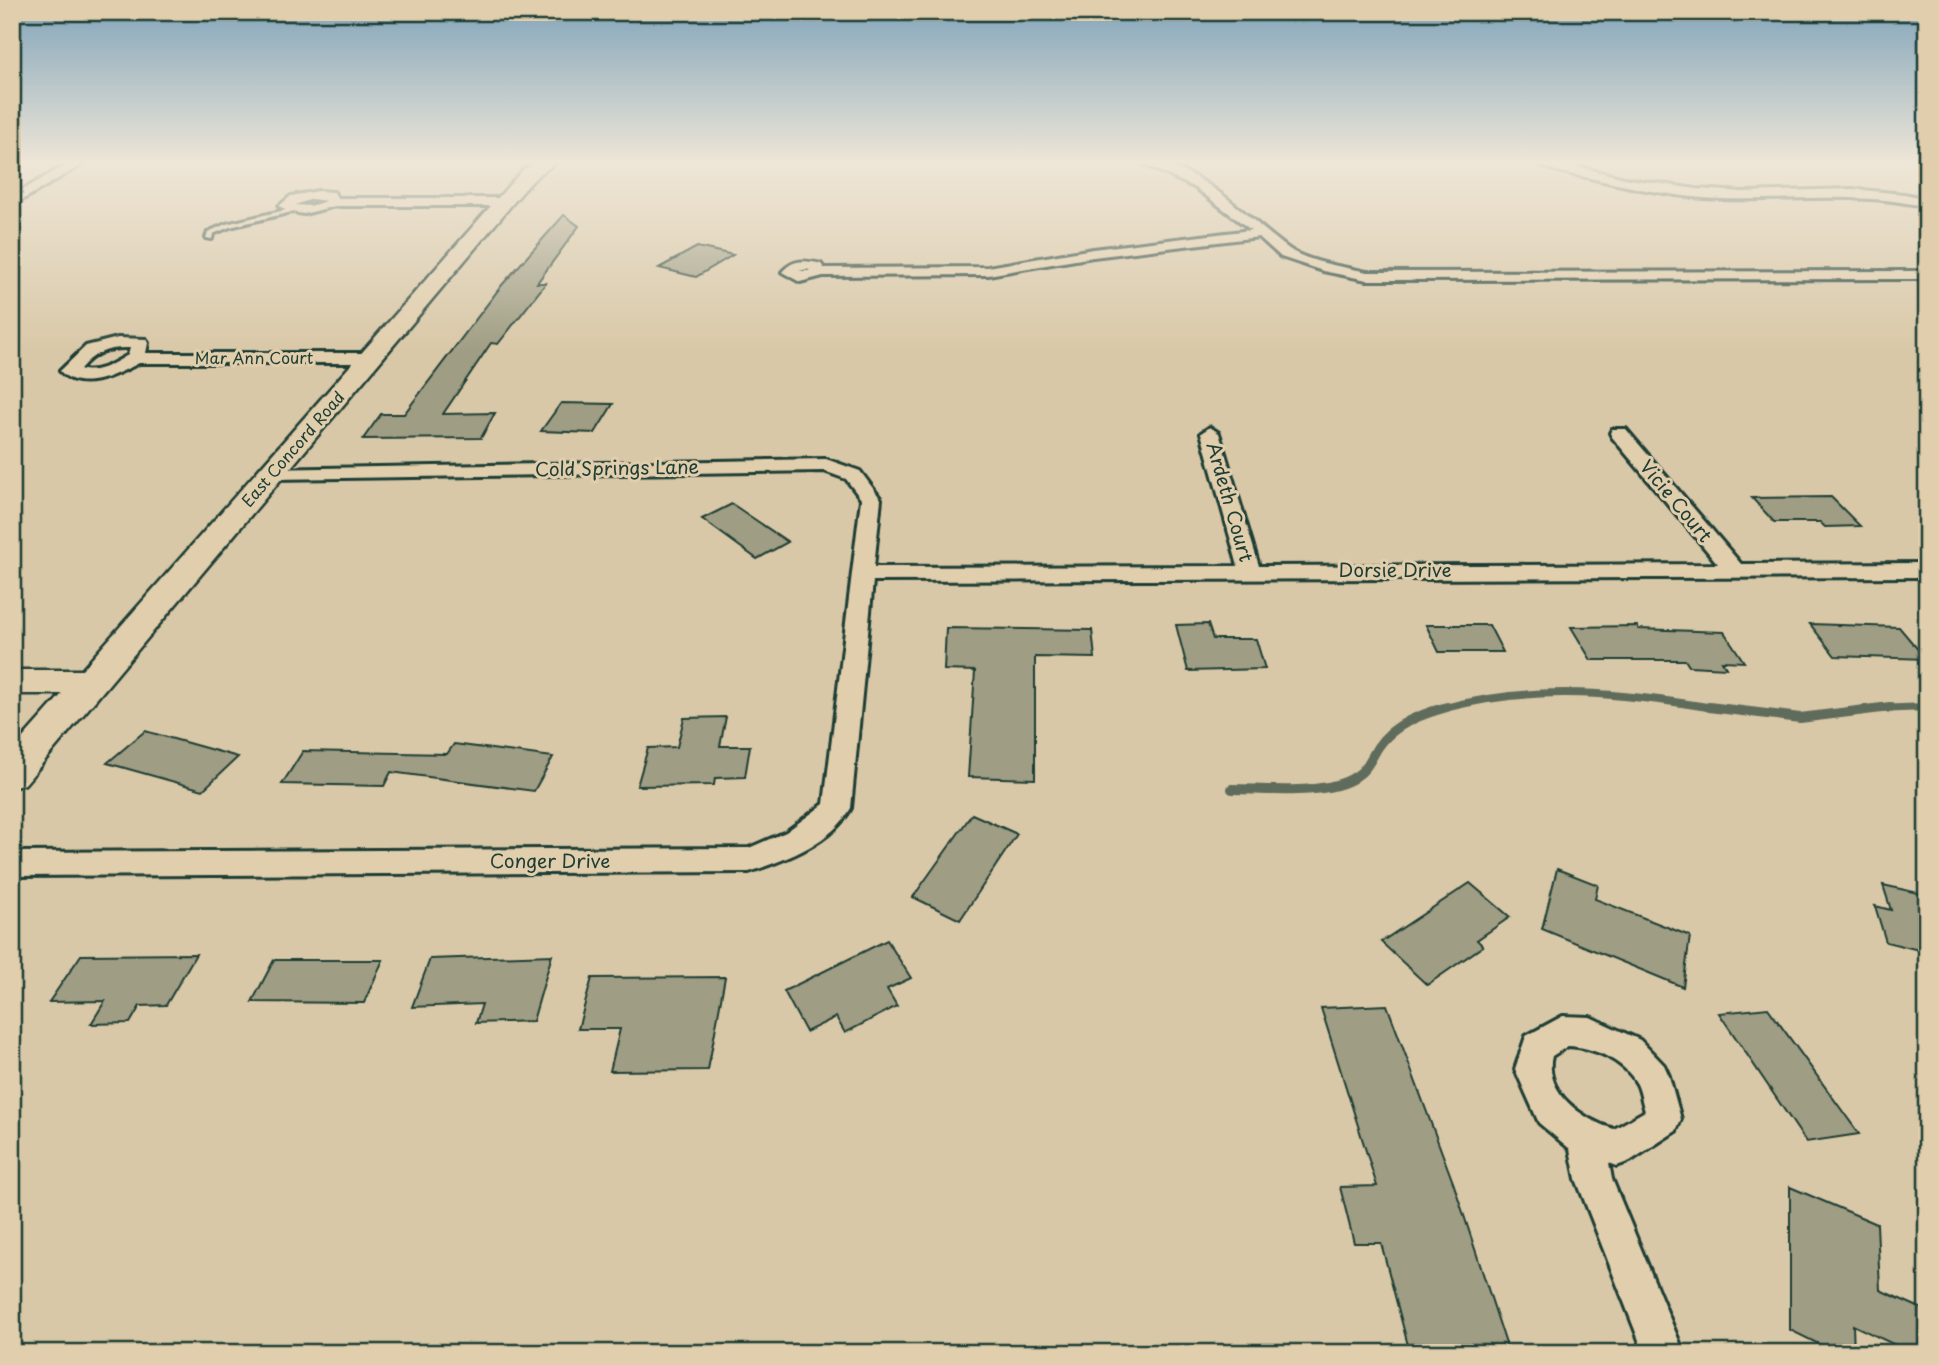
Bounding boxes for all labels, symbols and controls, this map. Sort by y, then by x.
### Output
street label: Mar Ann Court [195,345,314,369]
street label: East Concord Road [235,385,349,512]
street label: Ardeth Court [1200,439,1262,565]
street label: Cold Springs Lane [535,452,699,482]
street label: Vicie Court [1634,453,1720,548]
street label: Dorsie Drive [1338,555,1452,583]
street label: Conger Drive [490,846,610,874]

